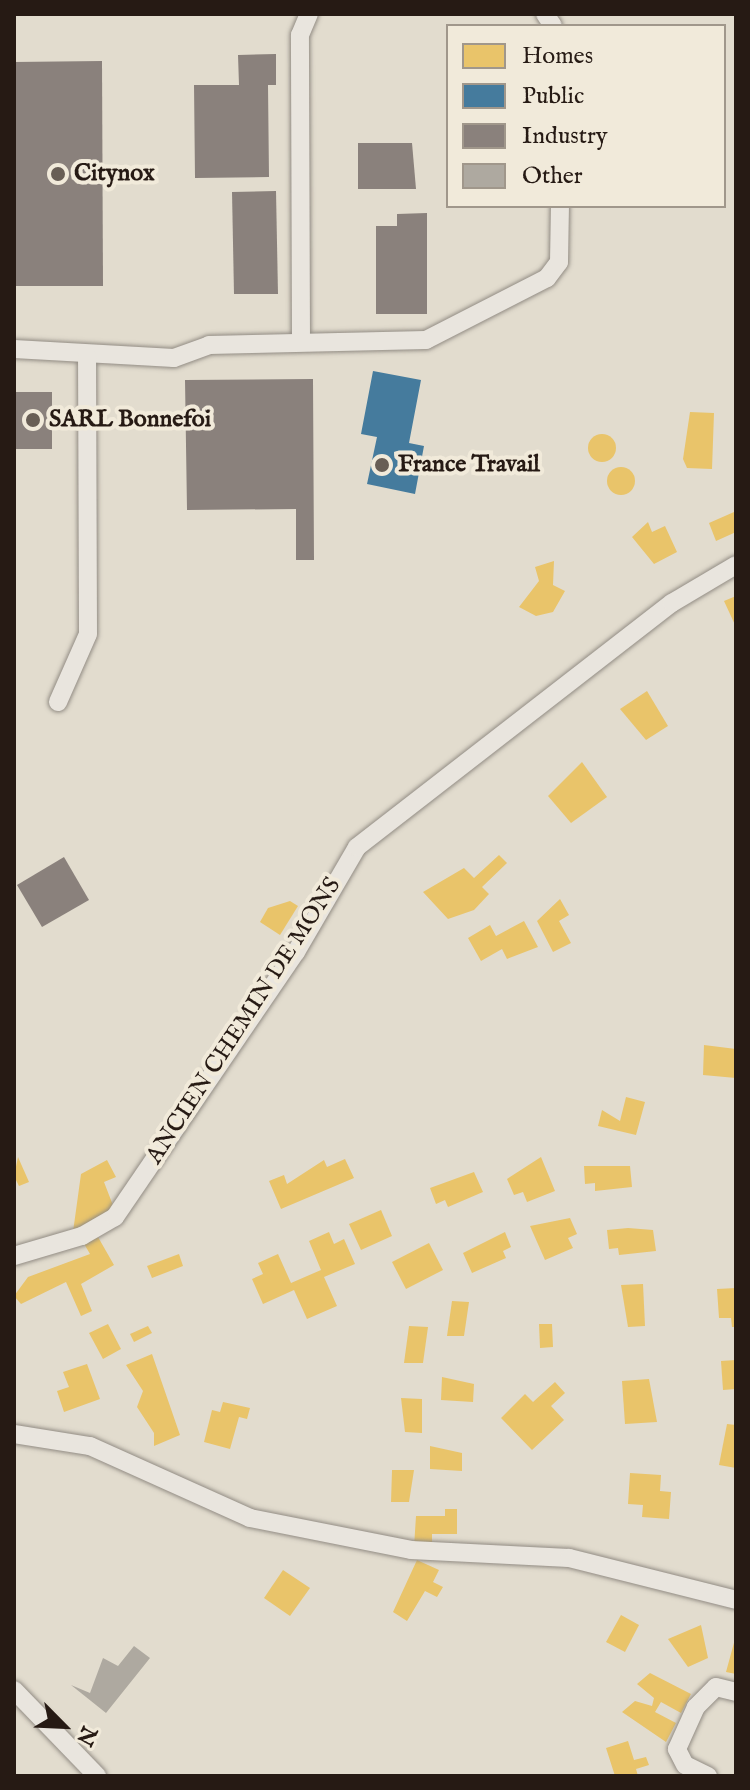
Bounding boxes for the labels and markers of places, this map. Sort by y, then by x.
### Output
place label: Citynox [74,160,155,188]
marker: Citynox [49,165,67,183]
place label: SARL Bonnefoi [49,406,211,434]
marker: SARL Bonnefoi [24,411,42,429]
place label: France Travail [398,451,540,479]
marker: France Travail [373,456,391,474]

